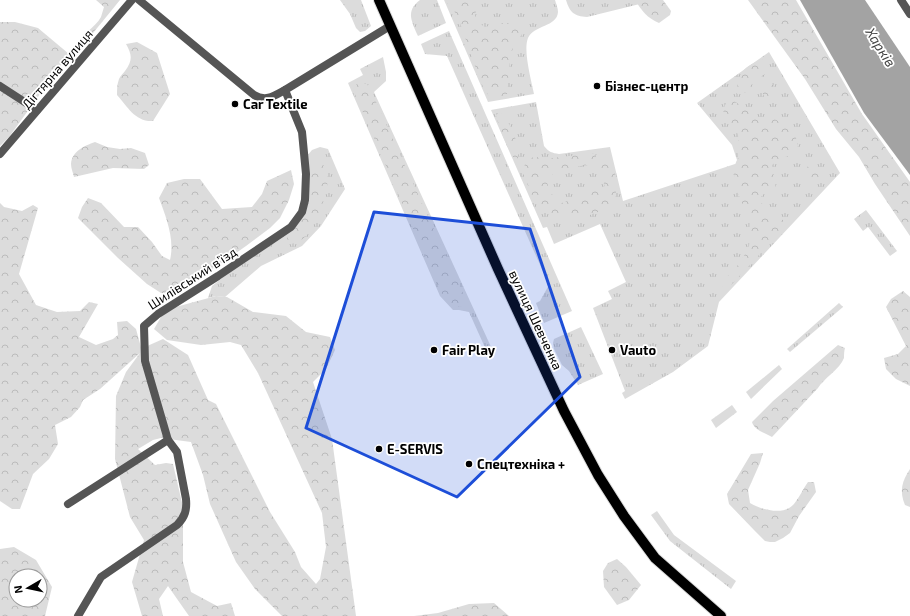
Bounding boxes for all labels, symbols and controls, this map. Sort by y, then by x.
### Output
water label: Харків [862,23,900,70]
street label: Дігтярна вулиця [18,26,96,112]
place label: Бізнес-центр [605,78,689,94]
marker: Бізнес-центр [592,81,602,91]
place label: Car Textile [243,96,308,112]
marker: Car Textile [230,99,240,109]
street label: Шилівський в’їзд [145,243,240,313]
street label: вулиця Шевченка [506,268,566,372]
place label: Fair Play [442,342,496,358]
place label: Vauto [620,342,656,358]
marker: Fair Play [429,345,439,355]
marker: Vauto [607,345,617,355]
place label: E-SERVIS [387,441,443,457]
marker: E-SERVIS [374,444,384,454]
place label: Спецтехніка + [477,456,565,472]
marker: Спецтехніка + [464,459,474,469]
north arrow [8,568,48,608]
text: N [11,585,25,595]

